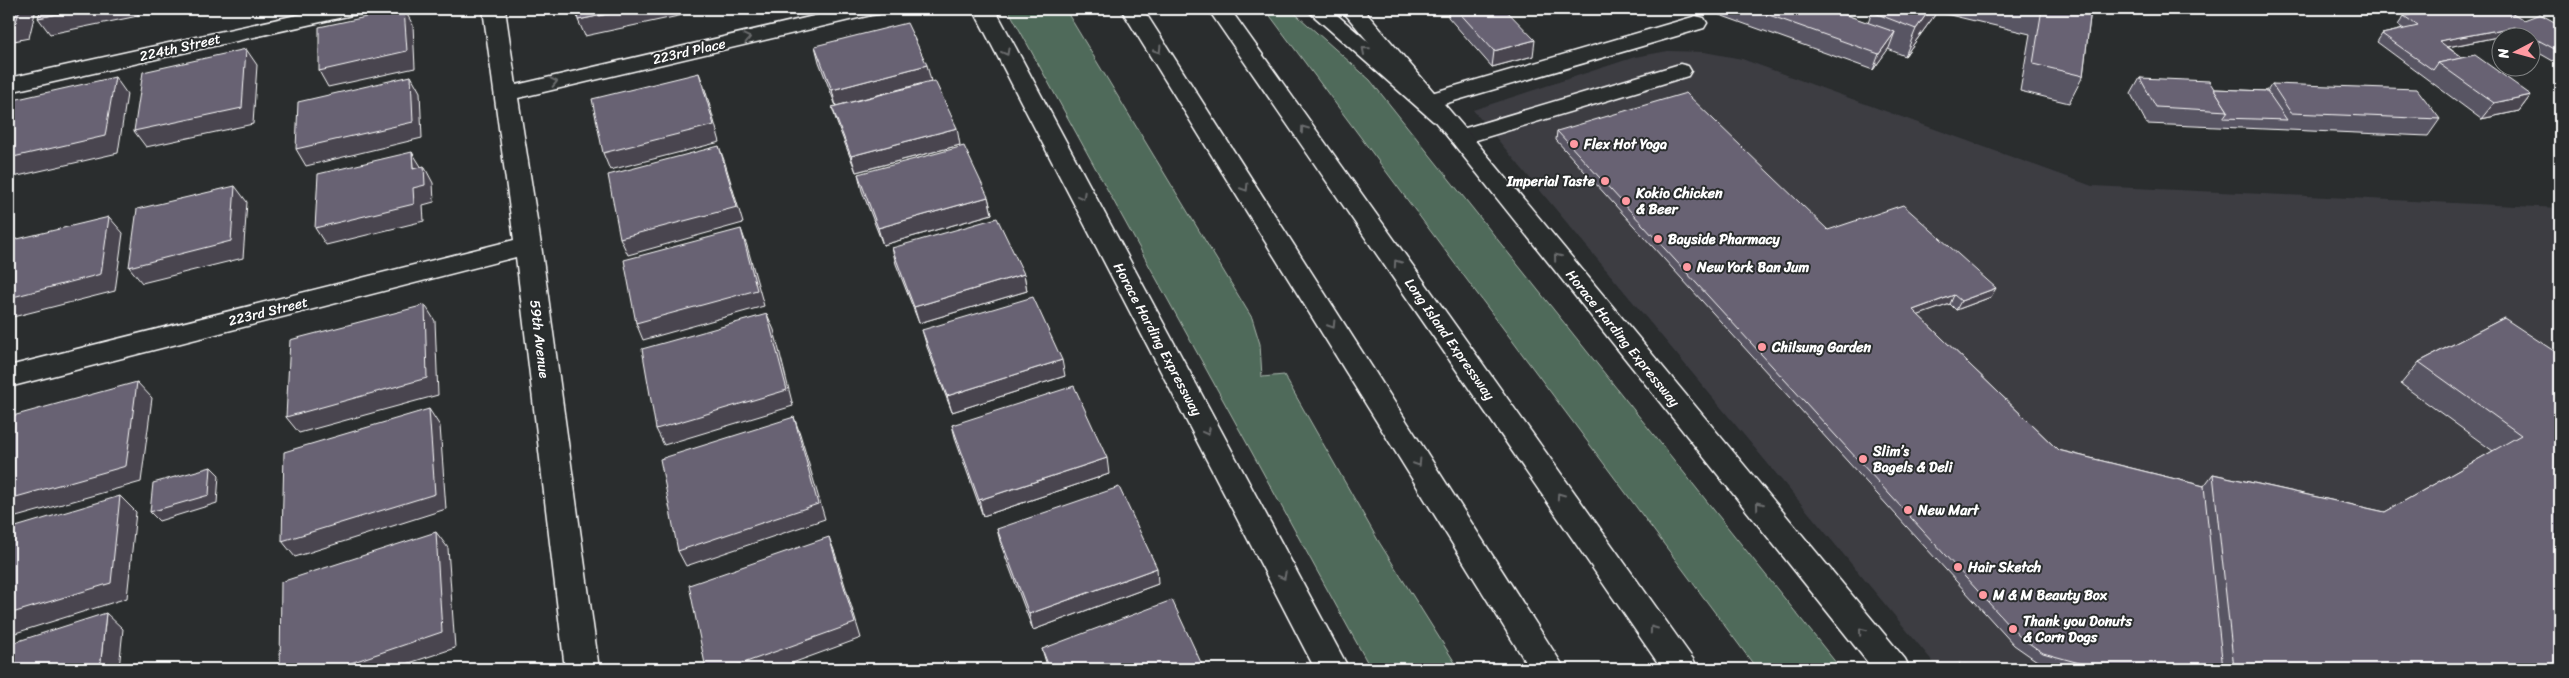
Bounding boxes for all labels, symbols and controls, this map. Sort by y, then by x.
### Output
street label: 224th Street [137,26,223,69]
north arrow [2492,28,2542,78]
street label: 223rd Place [650,31,728,72]
one-way arrow [742,33,751,44]
one-way arrow [1152,45,1162,54]
one-way arrow [1000,47,1010,56]
one-way arrow [1361,47,1370,56]
text: N [2491,47,2517,60]
one-way arrow [550,78,559,88]
one-way arrow [1301,125,1310,135]
place label: Flex Hot Yoga [1583,132,1667,157]
marker: Flex Hot Yoga [1568,138,1580,150]
place label: Imperial Taste [1506,169,1596,194]
marker: Imperial Taste [1599,175,1611,187]
place label: Kokio Chicken & Beer [1635,181,1723,222]
one-way arrow [1239,182,1248,191]
one-way arrow [1076,190,1086,199]
marker: Kokio Chicken & Beer [1620,195,1632,207]
place label: Bayside Pharmacy [1668,227,1781,252]
marker: Bayside Pharmacy [1652,233,1664,245]
one-way arrow [1554,254,1563,263]
place label: New York Ban Jum [1696,255,1809,280]
street label: Horace Harding Expressway [1106,258,1209,421]
one-way arrow [1394,259,1403,268]
marker: New York Ban Jum [1681,261,1693,273]
street label: Horace Harding Expressway [1559,264,1687,413]
street label: Long Island Expressway [1398,273,1502,406]
street label: 223rd Street [226,290,311,333]
street label: 59th Avenue [522,298,557,380]
one-way arrow [1325,320,1335,329]
place label: Chilsung Garden [1771,335,1871,360]
marker: Chilsung Garden [1756,341,1768,353]
one-way arrow [1201,427,1211,436]
place label: Slim’s Bagels & Deli [1872,439,1954,480]
marker: Slim’s Bagels & Deli [1857,453,1869,465]
one-way arrow [1412,457,1421,466]
one-way arrow [1557,492,1566,502]
place label: New Mart [1917,498,1980,523]
one-way arrow [1756,502,1765,511]
marker: New Mart [1902,504,1914,516]
place label: Hair Sketch [1967,555,2042,580]
marker: Hair Sketch [1952,561,1964,573]
one-way arrow [1276,571,1286,580]
place label: M & M Beauty Box [1992,583,2108,608]
marker: M & M Beauty Box [1977,589,1989,601]
place label: Thank you Donuts & Corn Dogs [2023,609,2132,650]
marker: Thank you Donuts & Corn Dogs [2007,623,2019,635]
one-way arrow [1650,625,1659,635]
one-way arrow [1859,628,1868,637]

